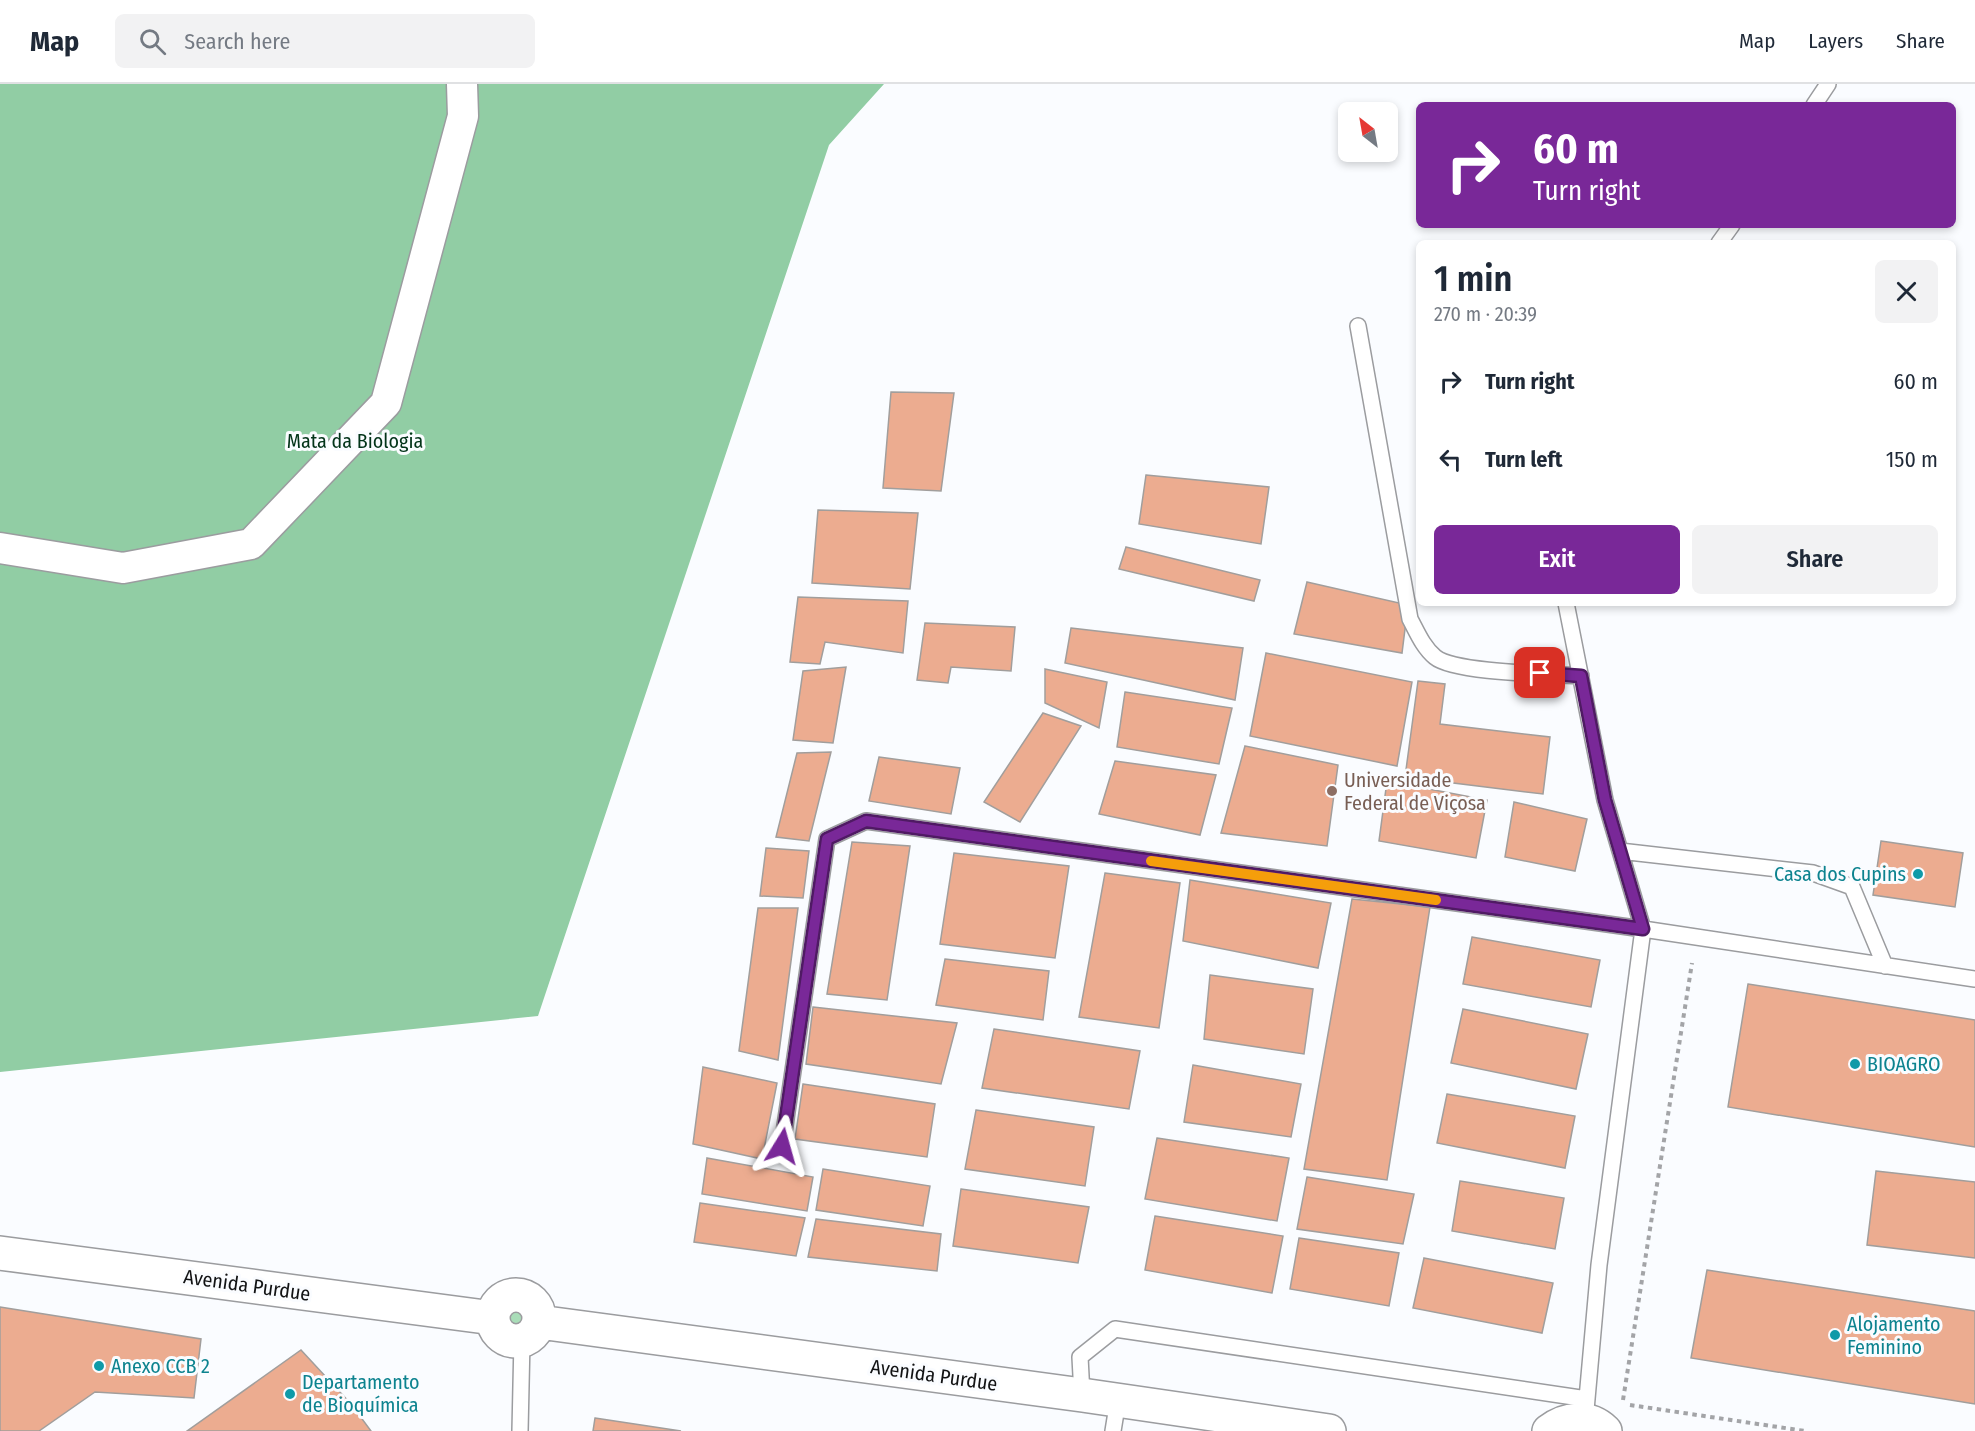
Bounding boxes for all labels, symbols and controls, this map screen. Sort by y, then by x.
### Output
search box [115,14,535,68]
text: Map [30,25,79,58]
icon: search [136,25,169,58]
text: Search here [184,28,290,55]
text: Map [1739,28,1775,54]
text: Layers [1808,28,1863,54]
text: Share [1896,28,1945,54]
north arrow [1338,102,1398,162]
map controls [1338,102,1398,162]
text: 60 m [1533,124,1619,174]
icon: right [1434,126,1512,204]
text: Turn right [1533,175,1641,207]
text: 1 min [1434,257,1512,301]
button: close [1875,260,1938,323]
text: 270 m · 20:39 [1434,302,1537,326]
icon: right [1434,365,1467,398]
text: Turn right [1485,368,1574,395]
text: 60 m [1894,368,1938,395]
park label: Mata da Biologia [287,429,423,453]
icon: left [1434,443,1467,476]
text: Turn left [1485,446,1563,473]
text: 150 m [1886,446,1938,473]
button: Exit [1434,525,1680,594]
button: Share [1692,525,1938,594]
pin [1514,647,1565,698]
icon: arrive [1523,656,1556,689]
place label: Universidade Federal de Viçosa [1344,768,1486,815]
marker: Universidade Federal de Viçosa [1325,784,1339,798]
place label: Casa dos Cupins [1774,862,1906,886]
marker: Casa dos Cupins [1911,867,1925,881]
place label: BIOAGRO [1867,1052,1941,1076]
marker: BIOAGRO [1848,1057,1862,1071]
position arrow [750,1114,814,1178]
street label: Avenida Purdue [182,1264,312,1306]
place label: Alojamento Feminino [1847,1312,1941,1359]
marker: Alojamento Feminino [1828,1328,1842,1342]
place label: Anexo CCB 2 [111,1354,210,1378]
street label: Avenida Purdue [869,1354,999,1396]
marker: Anexo CCB 2 [92,1359,106,1373]
place label: Departamento de Bioquímica [302,1370,420,1417]
marker: Departamento de Bioquímica [283,1387,297,1401]

